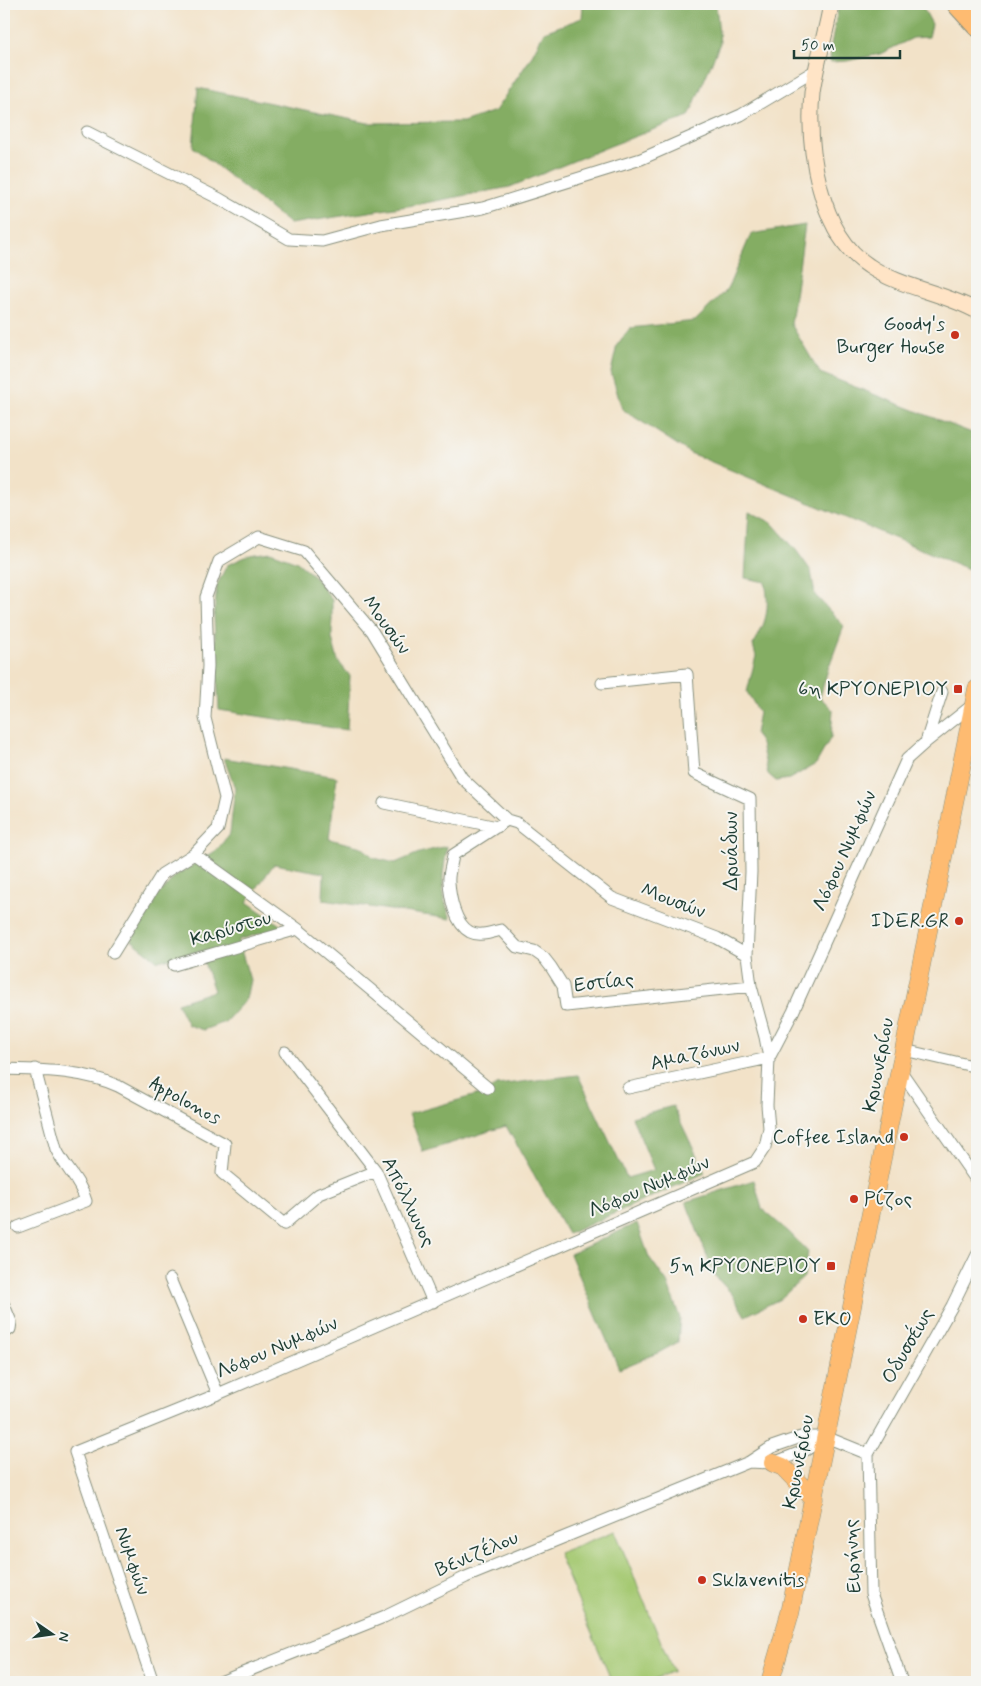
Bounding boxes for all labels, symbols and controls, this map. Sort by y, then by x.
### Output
scale bar [794,28,900,60]
text: 50 m [801,36,835,56]
place label: Goody's Burger House [837,311,945,362]
marker: Goody's Burger House [949,329,961,341]
street label: Μουσών [355,590,417,660]
place label: 6η ΚΡΥΟΝΕΡΙΟΥ [798,676,948,703]
marker: 6η ΚΡΥΟΝΕΡΙΟΥ [952,683,964,695]
street label: Λόφου Νυμφών [806,786,884,916]
street label: Δρυάδων [718,811,745,891]
street label: Μουσών [637,876,710,926]
street label: Καρύστου [187,905,275,953]
place label: IDER.GR [871,908,949,935]
marker: IDER.GR [953,915,965,927]
street label: Εστίας [573,966,636,1000]
street label: Κρυονερίου [857,1016,901,1114]
street label: Αμαζόνων [648,1032,742,1078]
street label: Appolonos [144,1070,226,1133]
place label: Coffee Island [773,1124,894,1151]
marker: Coffee Island [898,1131,910,1143]
street label: Λόφου Νυμφών [584,1149,714,1225]
street label: Απόλλωνος [375,1152,442,1252]
place label: Ρίζος [864,1186,912,1213]
marker: Ρίζος [848,1193,860,1205]
place label: 5η ΚΡΥΟΝΕΡΙΟΥ [669,1253,821,1280]
marker: 5η ΚΡΥΟΝΕΡΙΟΥ [825,1260,837,1272]
street label: Οδυσσέως [875,1303,941,1389]
place label: EKO [813,1306,852,1333]
street label: Λόφου Νυμφών [212,1310,342,1386]
marker: EKO [797,1313,809,1325]
street label: Κρυονερίου [777,1413,821,1511]
street label: Ειρήνης [838,1518,868,1594]
street label: Νυμφών [108,1523,156,1599]
street label: Βενιζέλου [431,1524,523,1584]
place label: Sklavenitis [712,1567,805,1594]
marker: Sklavenitis [696,1574,708,1586]
north arrow [28,1608,78,1658]
text: N [54,1630,74,1643]

